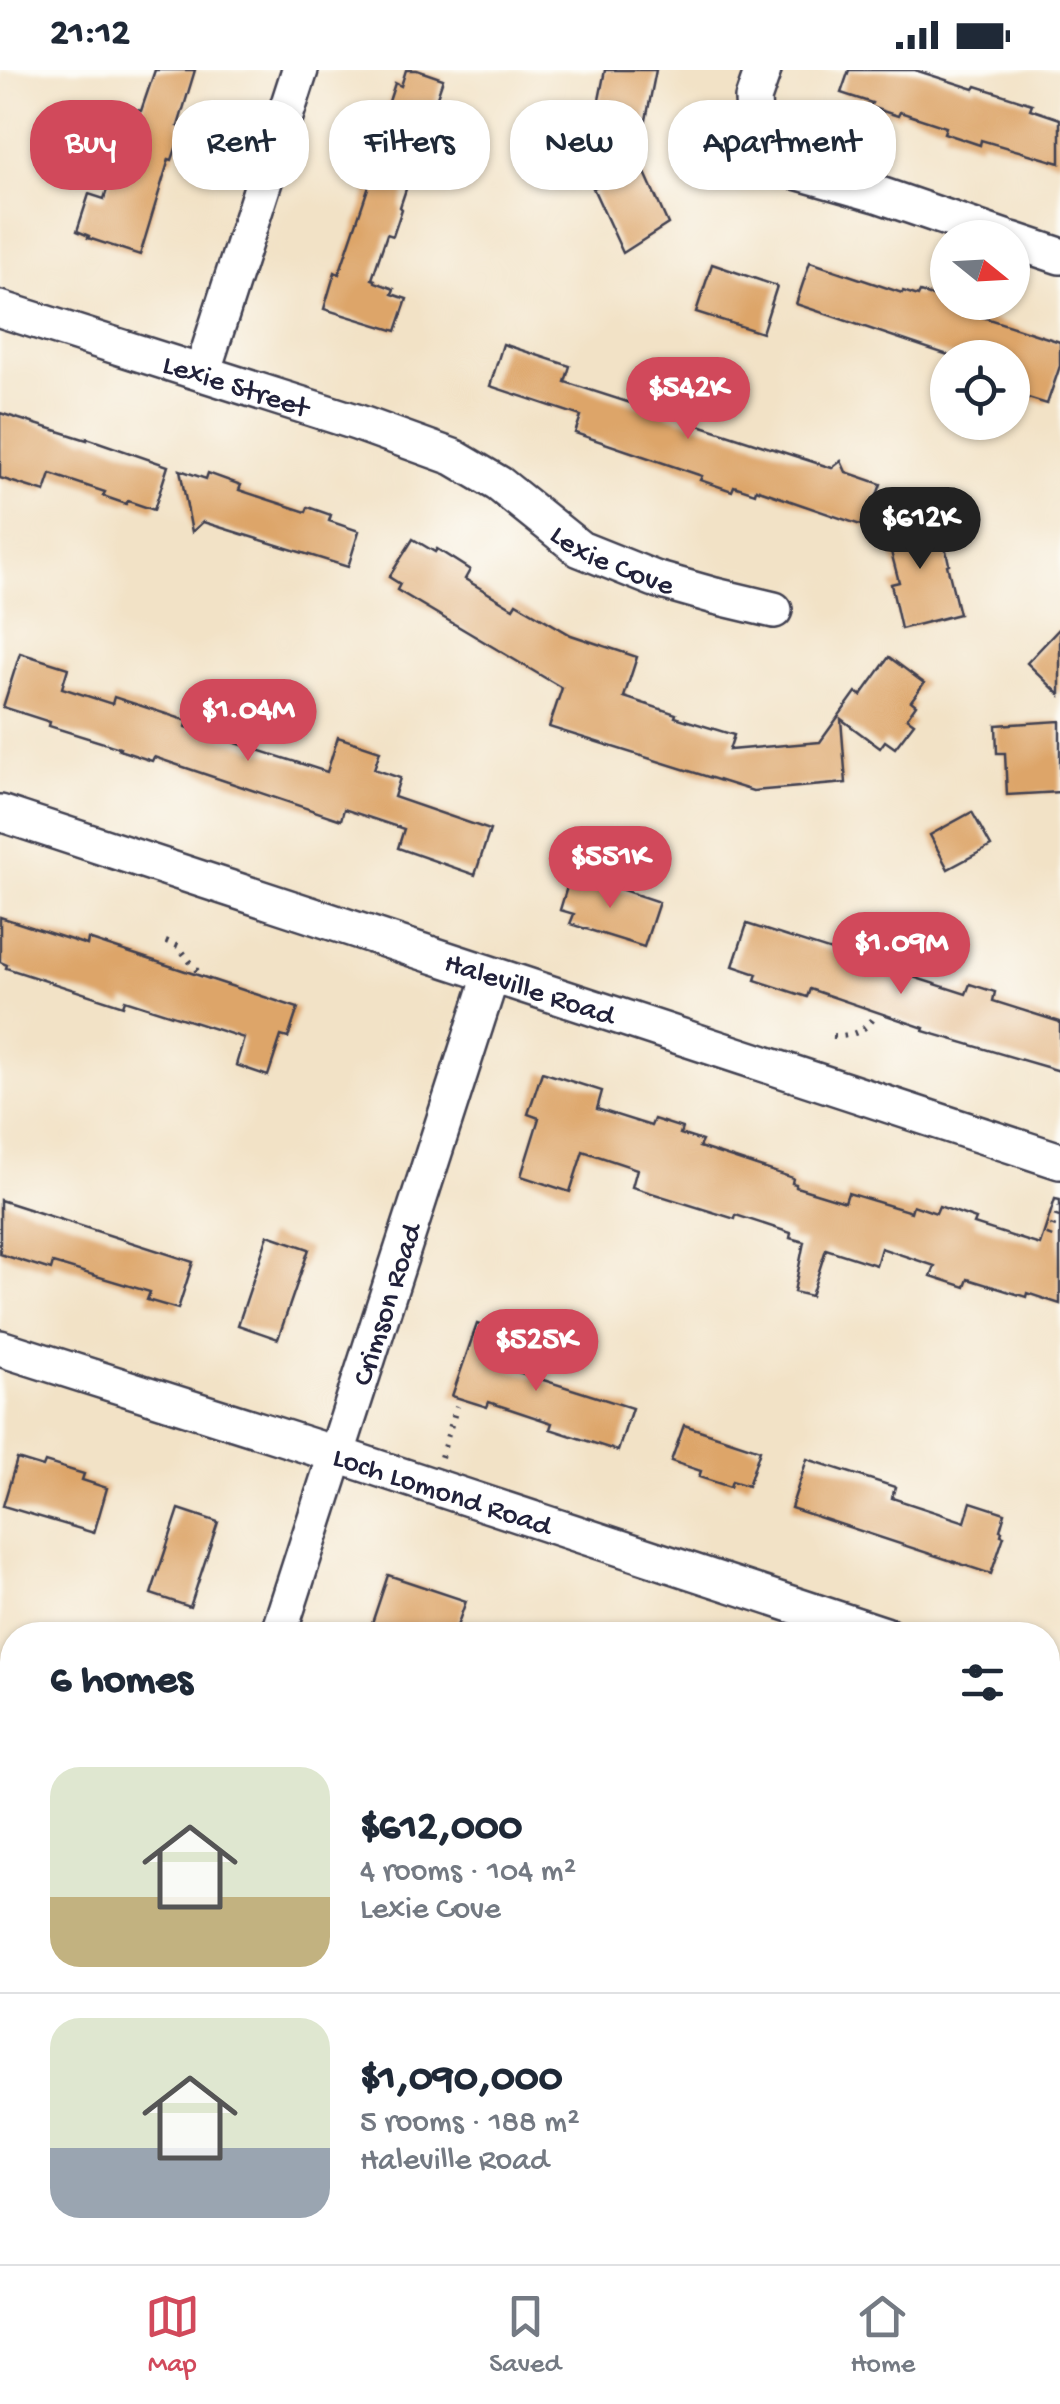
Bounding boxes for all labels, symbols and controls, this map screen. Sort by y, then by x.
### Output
text: 21:12 [50,13,130,57]
chip: Buy [30,100,152,190]
chip: Rent [172,100,309,190]
chip: Filters [329,100,490,190]
chip: New [510,100,648,190]
chip: Apartment [668,100,896,190]
north arrow [930,220,1030,320]
map controls [930,220,1030,440]
button: locate [930,340,1030,440]
street label: Lexie Street [158,349,315,429]
pin: $542K [618,357,758,442]
text: $542K [648,370,728,408]
pin: $612K [850,487,990,572]
text: $612K [882,500,958,538]
street label: Lexie Cove [541,519,678,606]
pin: $1.04M [167,679,329,764]
text: $1.04M [202,692,294,730]
pin: $551K [540,826,680,911]
text: $551K [571,839,649,877]
pin: $1.09M [820,912,982,997]
text: $1.09M [854,925,948,963]
street label: Haleville Road [439,947,621,1036]
street label: Crimson Road [347,1218,433,1391]
pin: $525K [466,1309,606,1394]
text: $525K [495,1322,577,1360]
street label: Loch Lomond Road [328,1442,558,1547]
icon: filters [955,1655,1010,1710]
text: 6 homes [50,1658,193,1707]
text: $612,000 [360,1805,522,1854]
icon: home [130,1807,250,1927]
text: 4 rooms · 104 m² [360,1854,576,1892]
text: Lexie Cove [360,1892,501,1930]
text: $1,090,000 [360,2056,563,2105]
icon: home [130,2058,250,2178]
text: 5 rooms · 188 m² [360,2105,580,2143]
text: Haleville Road [360,2143,549,2181]
tab: Map [145,2289,200,2382]
tab: Saved [489,2289,561,2382]
tab: Home [850,2289,915,2382]

